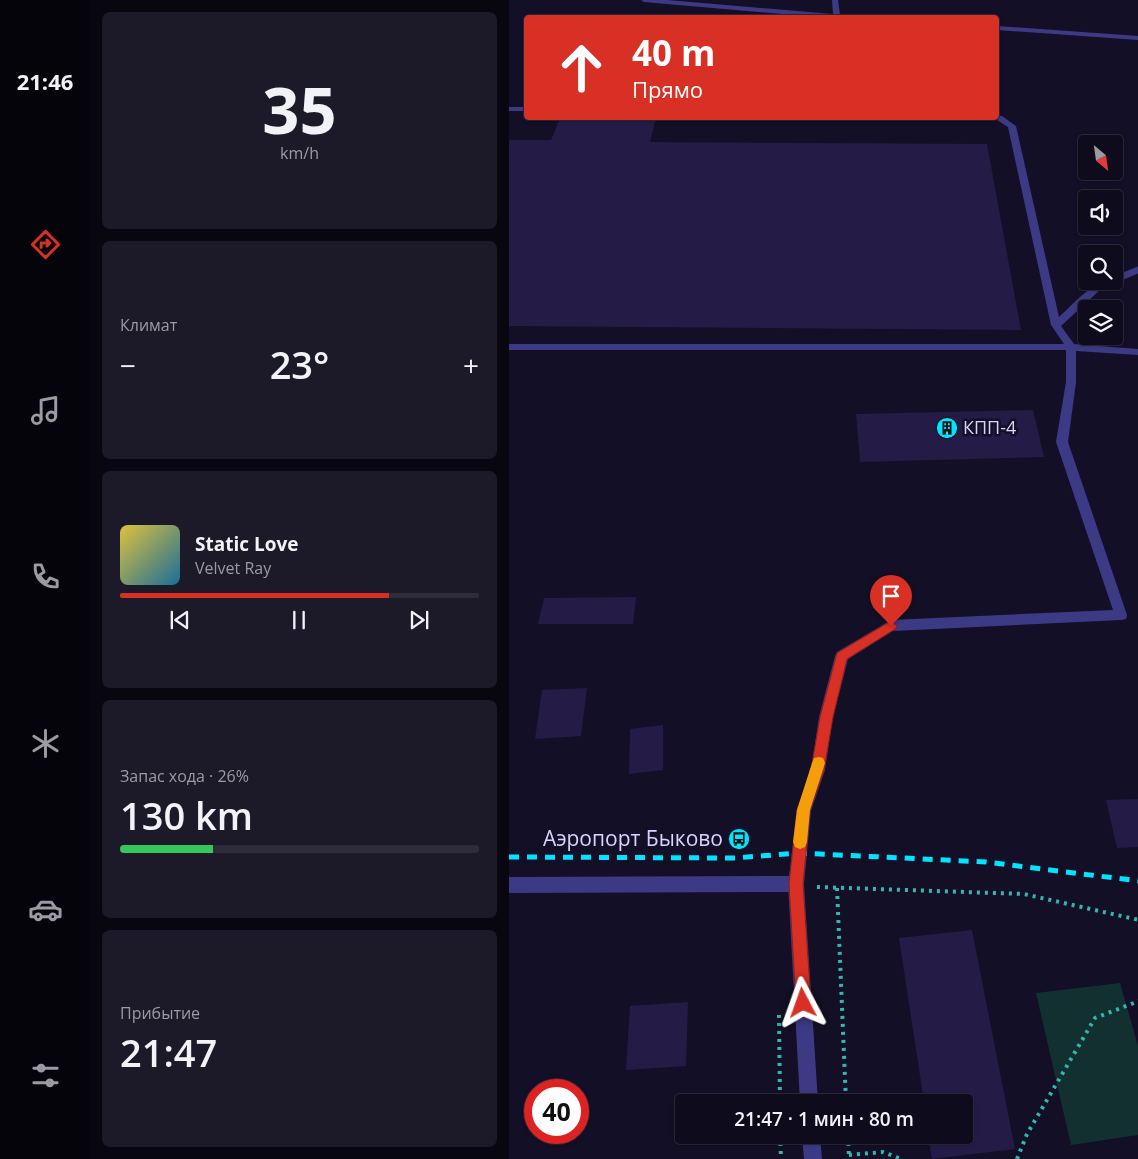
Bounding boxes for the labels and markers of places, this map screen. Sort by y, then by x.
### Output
place label: КПП-4 [963,415,1016,439]
building icon: КПП-4 [935,416,959,440]
pin [870,575,912,626]
place label: Аэропорт Быково [543,824,723,852]
bus stop icon: Аэропорт Быково [727,827,751,851]

